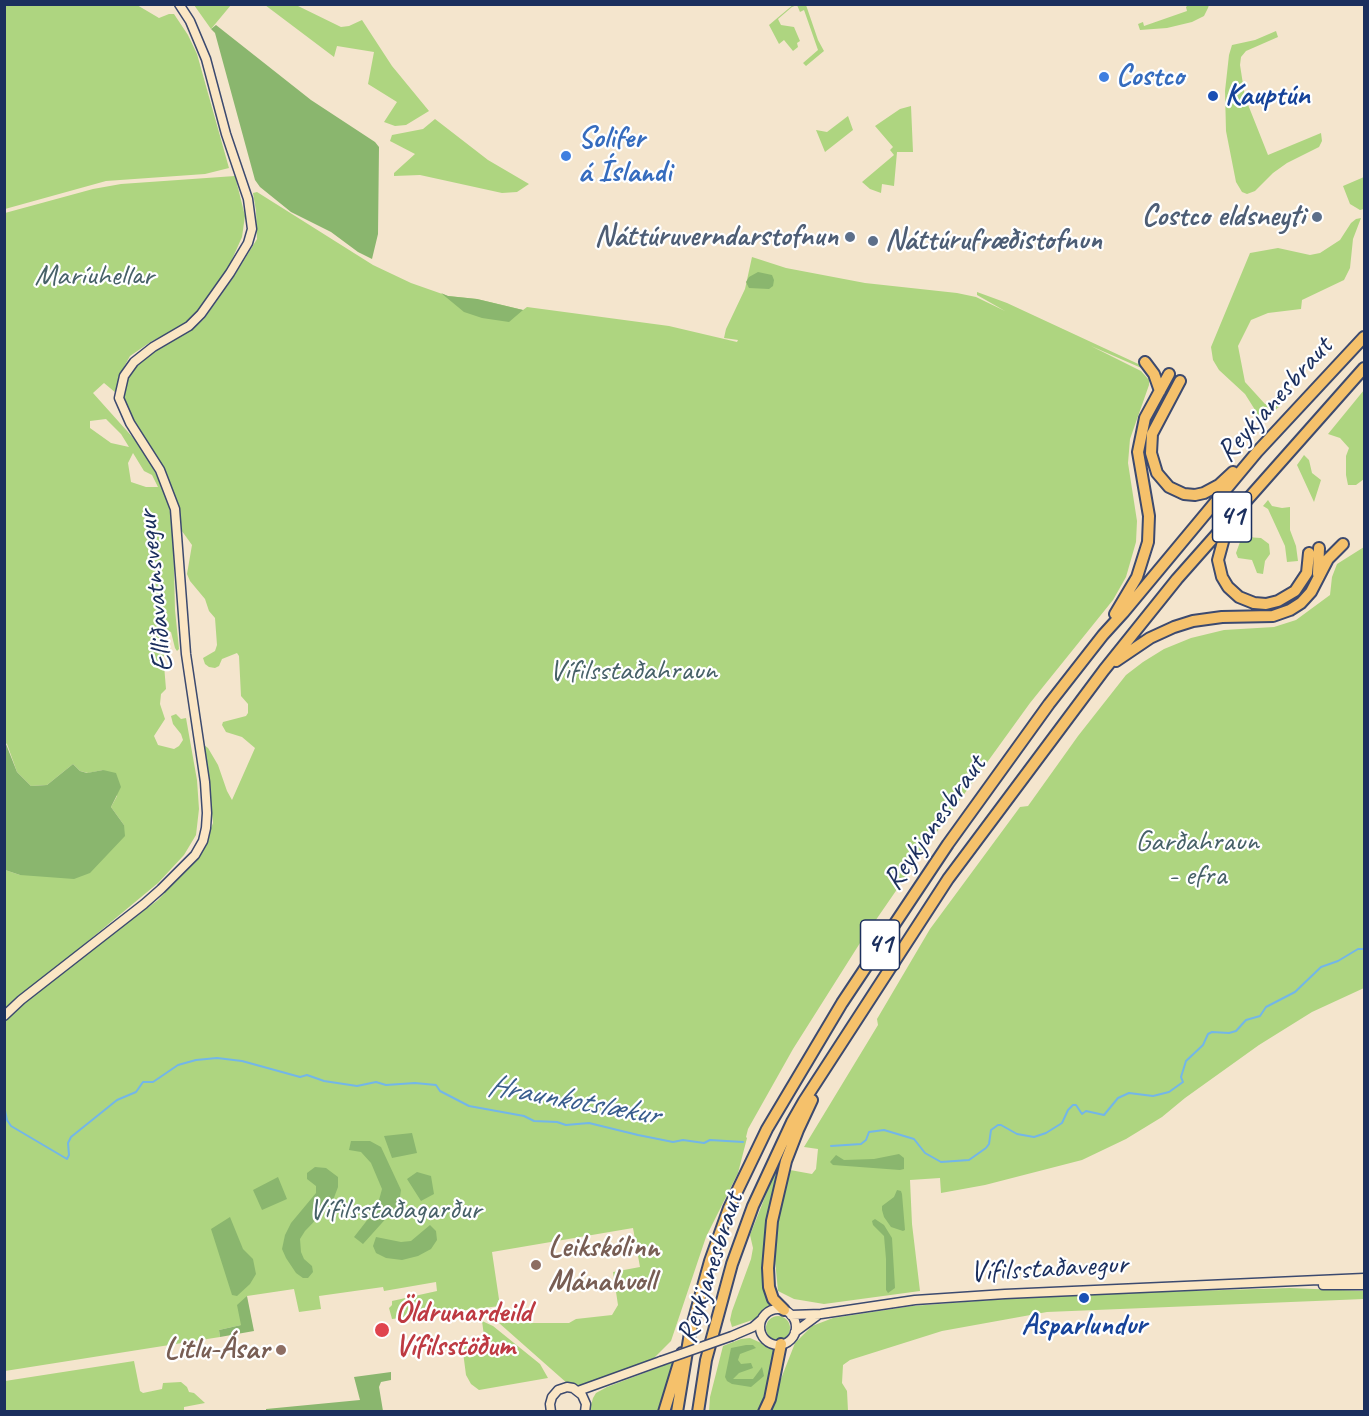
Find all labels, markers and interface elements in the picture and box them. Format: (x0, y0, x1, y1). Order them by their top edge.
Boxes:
place label: Costco (1116, 59, 1184, 95)
marker: Costco (1097, 70, 1111, 84)
place label: Kauptún (1225, 78, 1310, 114)
marker: Kauptún (1206, 89, 1220, 103)
place label: Solifer á Íslandi (578, 121, 671, 192)
marker: Solifer á Íslandi (559, 149, 573, 163)
place label: Costco eldsneyti (1142, 199, 1305, 235)
marker: Costco eldsneyti (1310, 210, 1324, 224)
place label: Náttúruverndarstofnun (595, 219, 838, 255)
place label: Náttúrufræðistofnun (885, 223, 1102, 259)
marker: Náttúruverndarstofnun (843, 230, 857, 244)
marker: Náttúrufræðistofnun (866, 234, 880, 248)
park label: Maríuhellar (34, 258, 154, 294)
street label: Reykjanesbraut (1209, 330, 1341, 470)
road number: 41 (1212, 492, 1252, 542)
street label: Elliðavatnsvegur (130, 508, 182, 674)
park label: Vífilsstaðahraun (549, 653, 717, 689)
street label: Reykjanesbraut (875, 749, 995, 897)
park label: Garðahraun - efra (1135, 824, 1259, 894)
road number: 41 (860, 920, 900, 970)
water label: Hraunkotslækur (484, 1067, 662, 1135)
street label: Reykjanesbraut (670, 1188, 752, 1348)
park label: Vífilsstaðagarður (309, 1192, 481, 1228)
place label: Leikskólinn Mánahvoll (548, 1230, 659, 1300)
street label: Vífilsstaðavegur (969, 1247, 1129, 1291)
marker: Leikskólinn Mánahvoll (529, 1258, 543, 1272)
marker: Asparlundur (1077, 1291, 1091, 1305)
place label: Öldrunardeild Vífilsstöðum (395, 1295, 531, 1366)
place label: Asparlundur (1021, 1308, 1147, 1344)
marker: Öldrunardeild Vífilsstöðum (373, 1321, 391, 1339)
place label: Litlu-Ásar (164, 1332, 269, 1368)
marker: Litlu-Ásar (274, 1343, 288, 1357)

